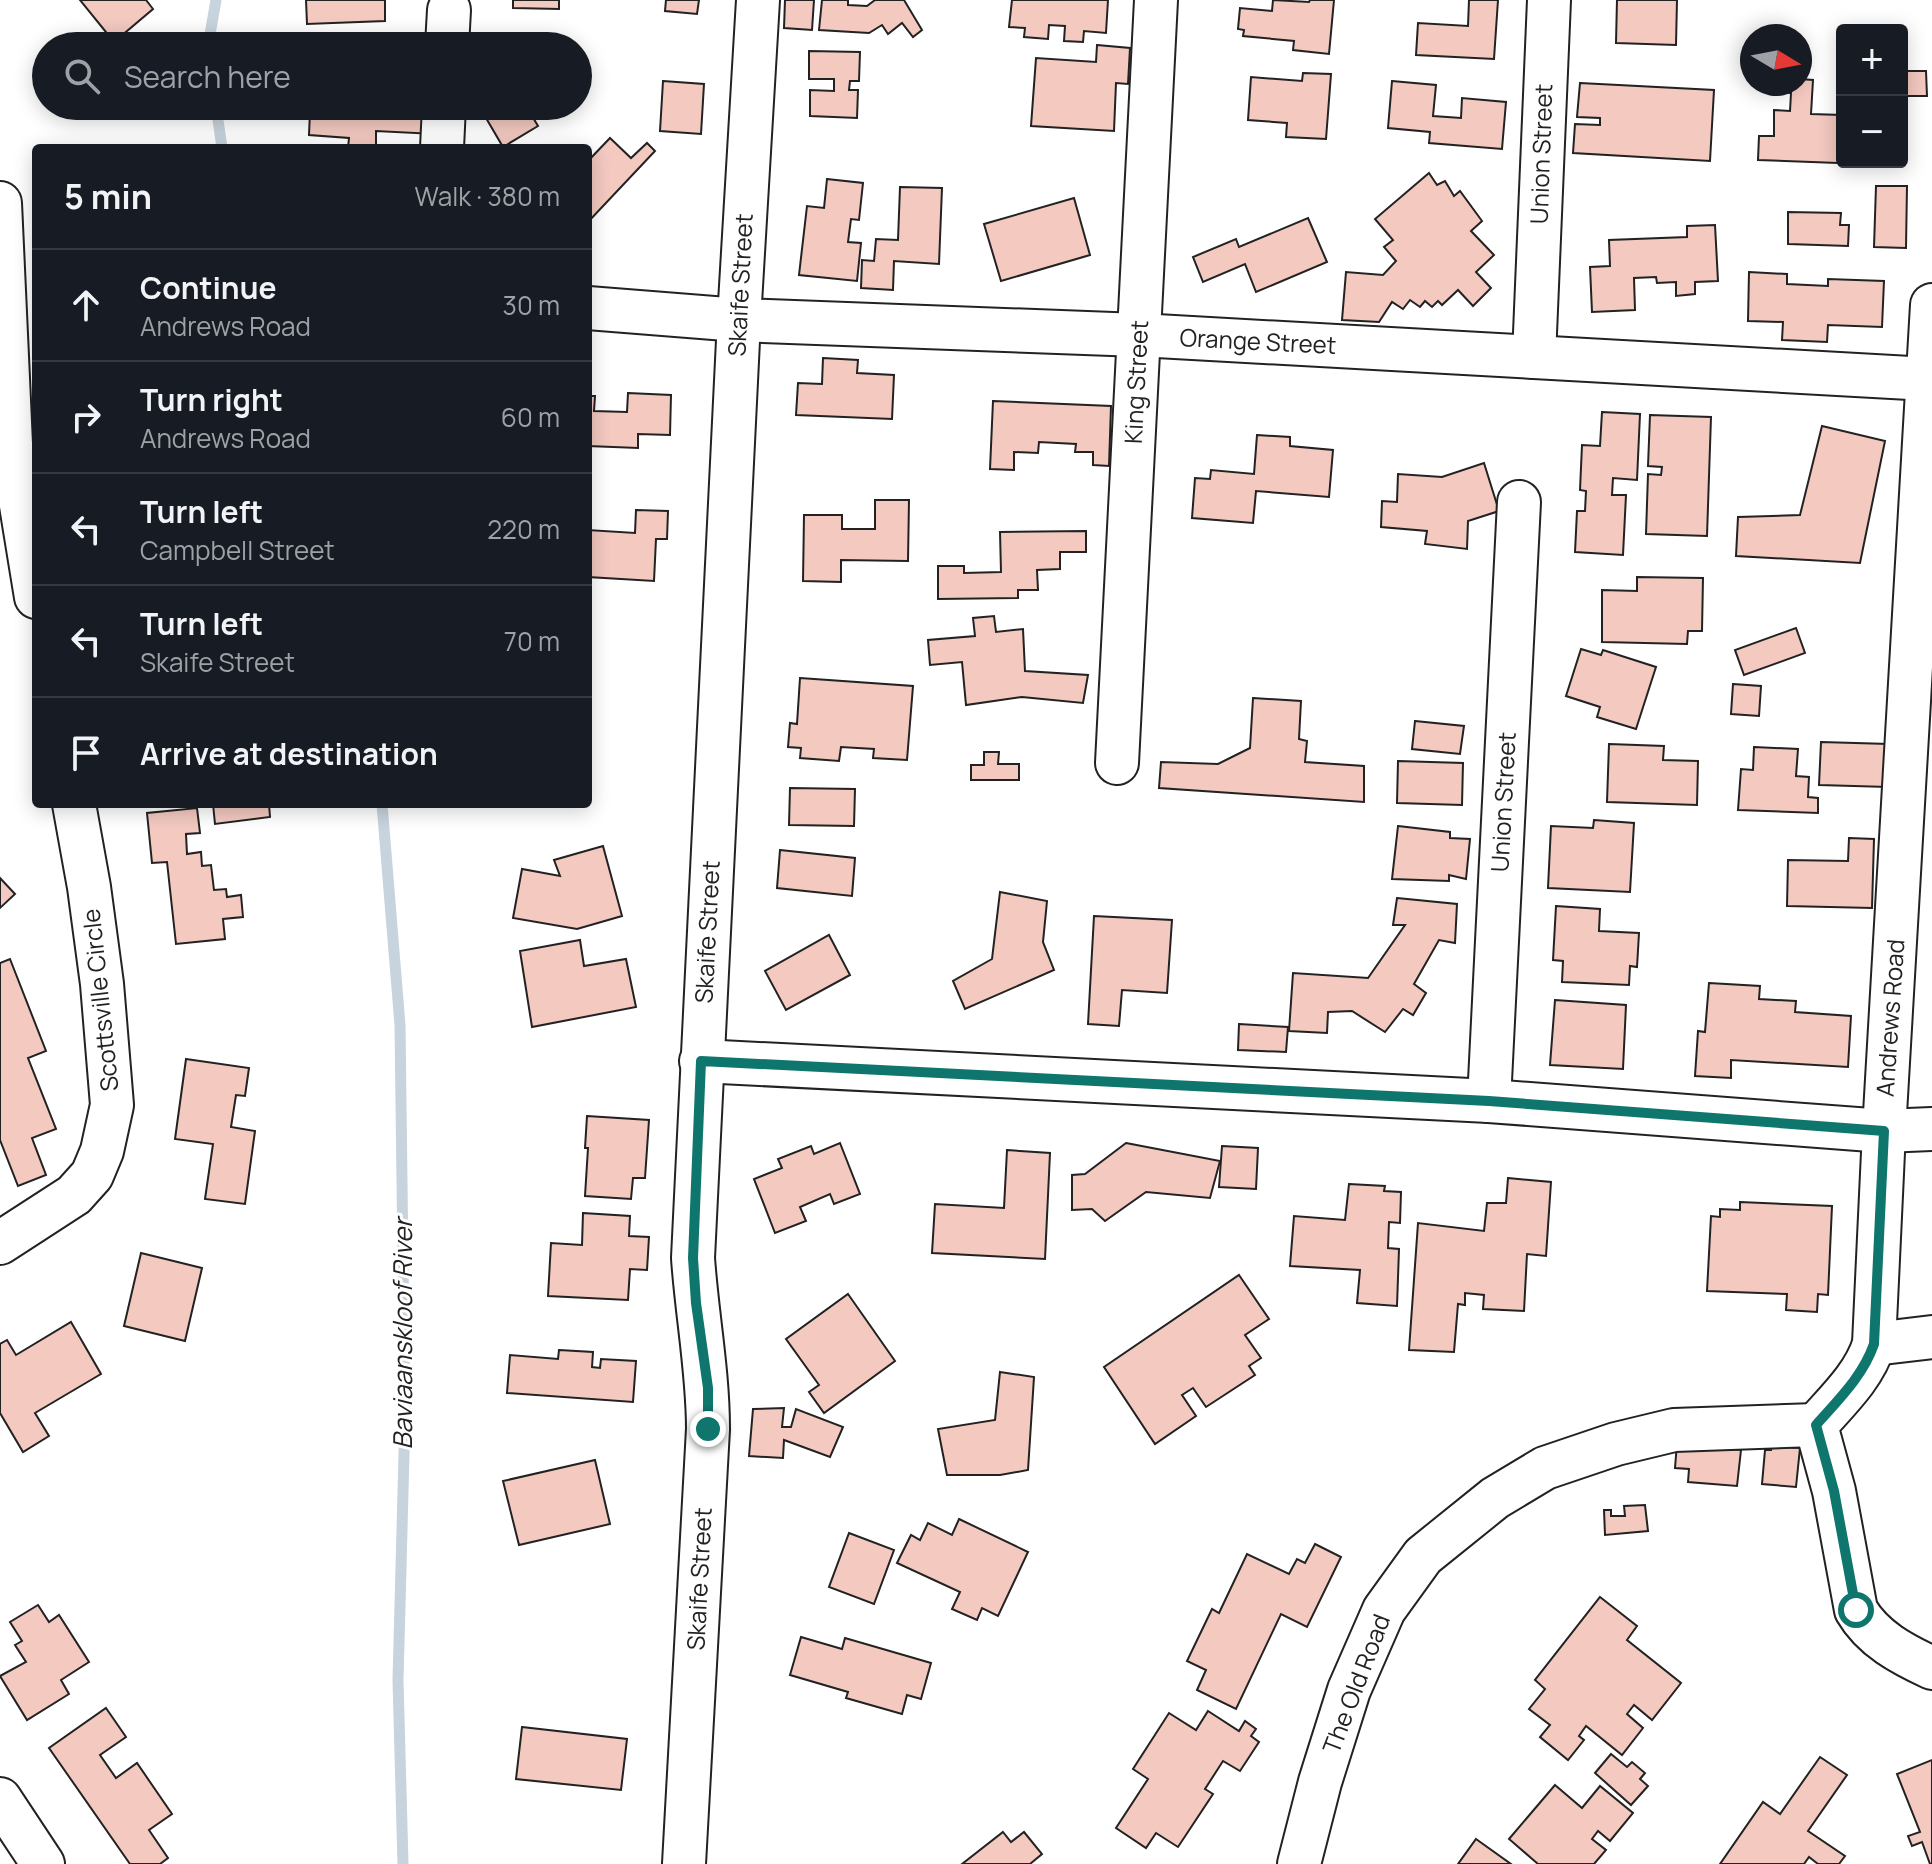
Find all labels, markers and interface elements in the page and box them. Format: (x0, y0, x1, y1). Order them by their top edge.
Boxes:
north arrow (1740, 24, 1812, 96)
map controls (1836, 24, 1908, 168)
button: + (1836, 24, 1908, 96)
search box (32, 32, 592, 120)
icon: search (60, 54, 104, 98)
text: Search here (124, 56, 291, 97)
street label: Union Street (1522, 83, 1559, 225)
button: − (1836, 96, 1908, 168)
text: 5 min (64, 173, 152, 219)
text: Walk · 380 m (415, 178, 560, 214)
street label: Skaife Street (719, 213, 760, 357)
text: Continue (140, 267, 276, 308)
icon: ahead (64, 283, 108, 327)
text: 30 m (503, 287, 560, 323)
text: Andrews Road (140, 308, 311, 344)
street label: King Street (1116, 319, 1155, 445)
street label: Orange Street (1179, 320, 1337, 361)
text: Turn right (140, 379, 283, 420)
icon: right (64, 395, 108, 439)
text: 60 m (501, 399, 560, 435)
text: Andrews Road (140, 420, 311, 456)
text: Turn left (140, 491, 263, 532)
icon: left (64, 507, 108, 551)
text: 220 m (487, 511, 560, 547)
text: Campbell Street (140, 532, 335, 568)
text: Turn left (140, 603, 263, 644)
icon: left (64, 619, 108, 663)
text: 70 m (504, 623, 560, 659)
text: Skaife Street (140, 644, 295, 680)
icon: arrive (64, 731, 108, 775)
street label: Union Street (1482, 731, 1523, 873)
text: Arrive at destination (140, 733, 438, 774)
street label: Skaife Street (686, 860, 727, 1004)
street label: Scottsville Circle (74, 907, 126, 1093)
street label: Andrews Road (1868, 938, 1911, 1098)
water label: Baviaanskloof River (384, 1215, 420, 1449)
route end (690, 1411, 726, 1447)
street label: Skaife Street (678, 1507, 719, 1651)
route start (1838, 1592, 1874, 1628)
street label: The Old Road (1314, 1609, 1397, 1758)

